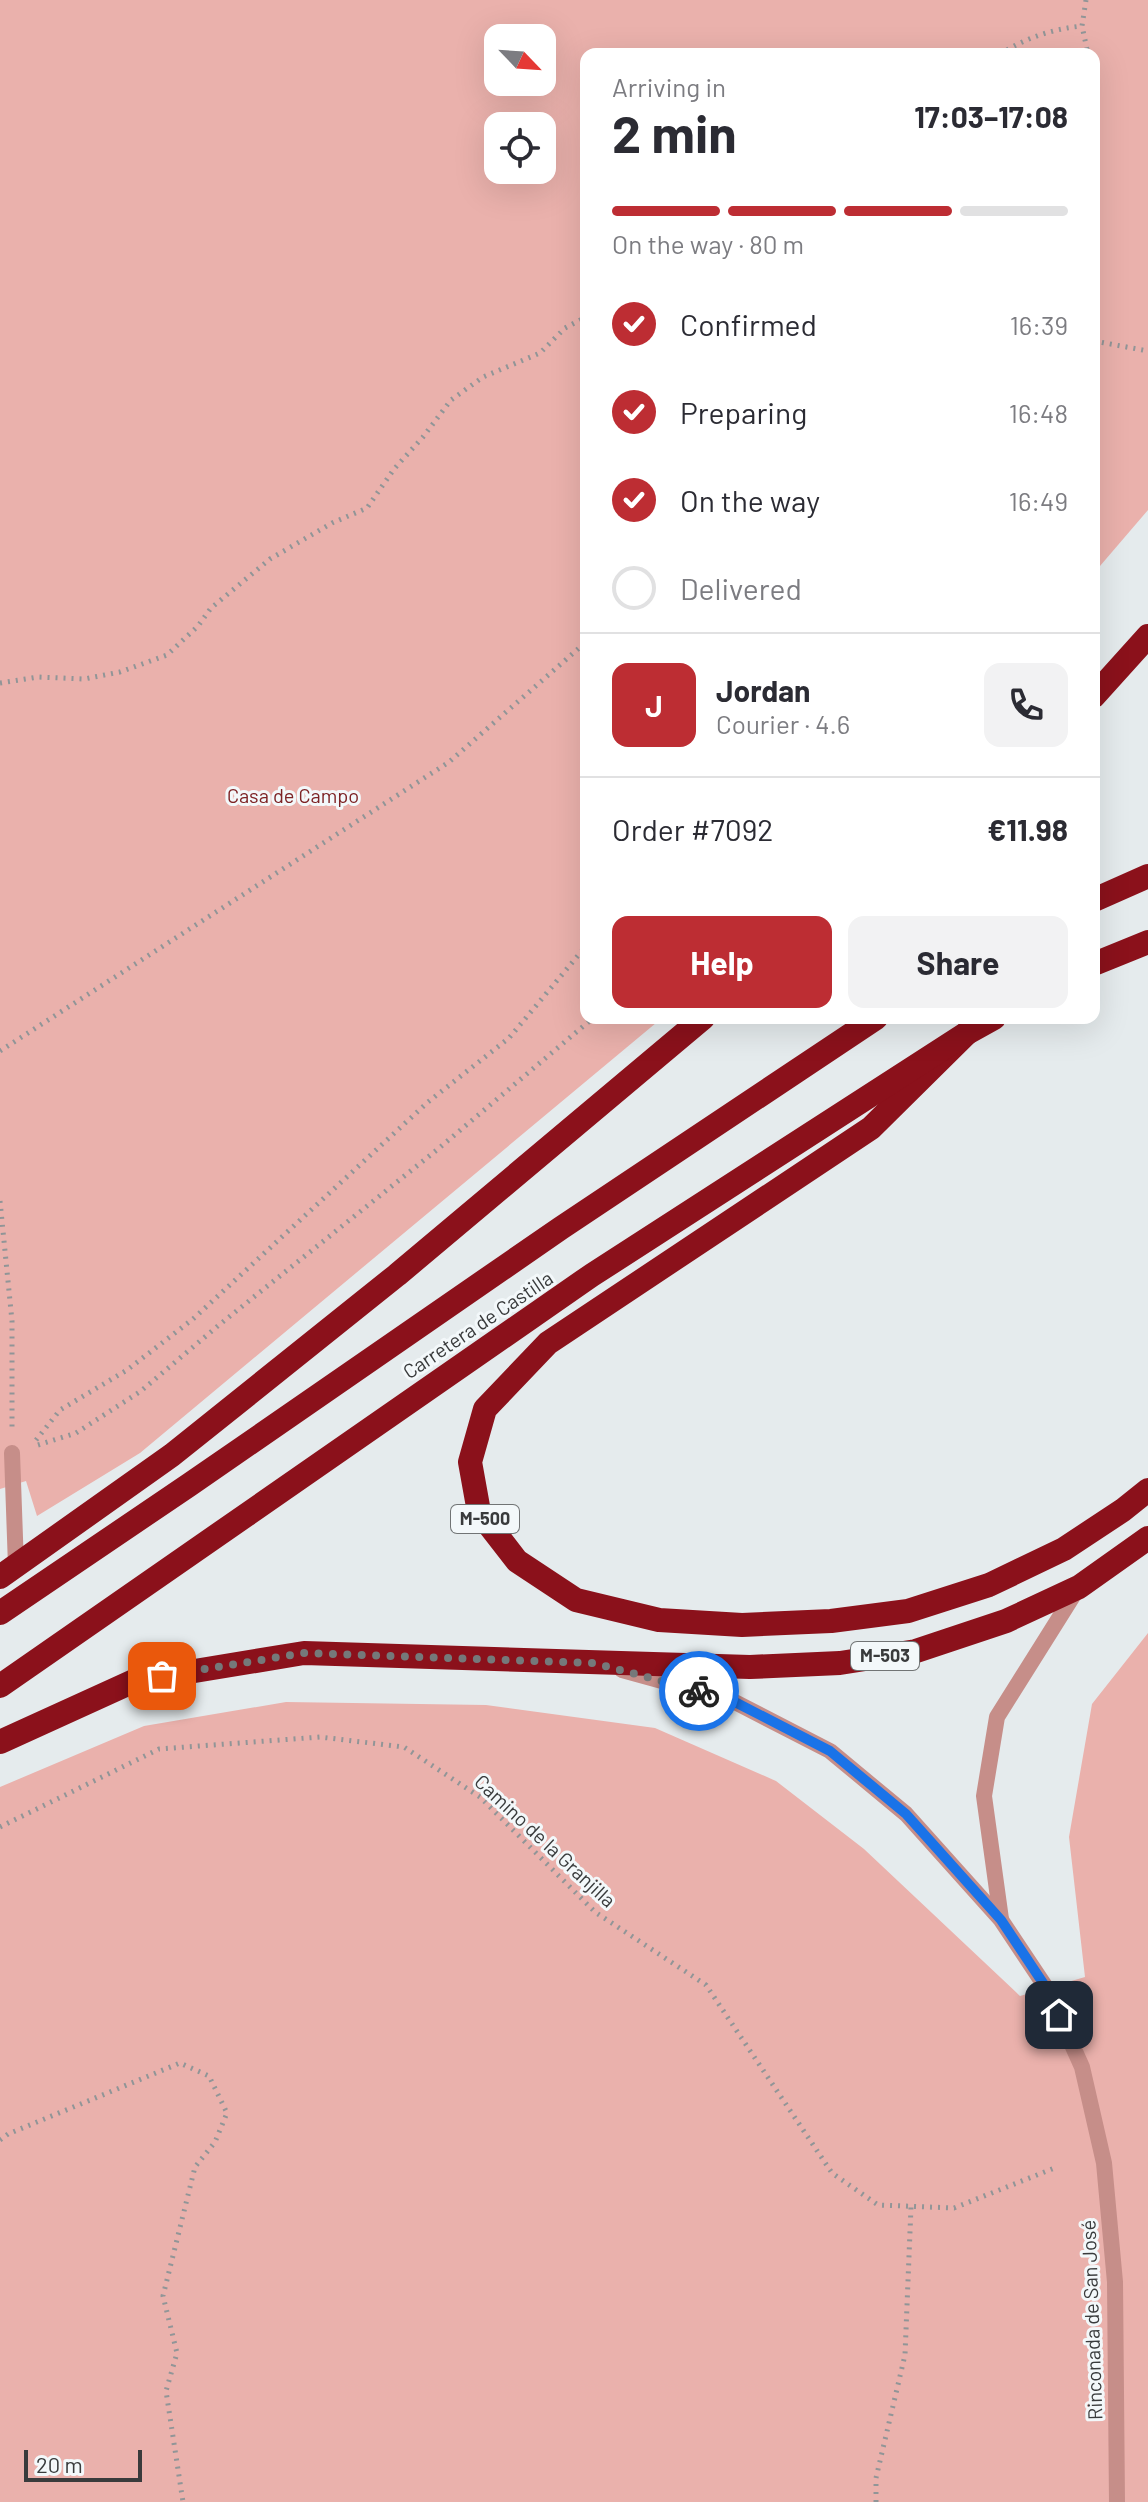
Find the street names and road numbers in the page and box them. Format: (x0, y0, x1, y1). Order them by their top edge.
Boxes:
street label: Carretera de Castilla (398, 1265, 557, 1383)
road number: M-500 (451, 1505, 519, 1533)
road number: M-503 (851, 1642, 919, 1670)
street label: Camino de la Granjilla (470, 1769, 621, 1912)
street label: Rinconada de San José (1076, 2220, 1106, 2421)

